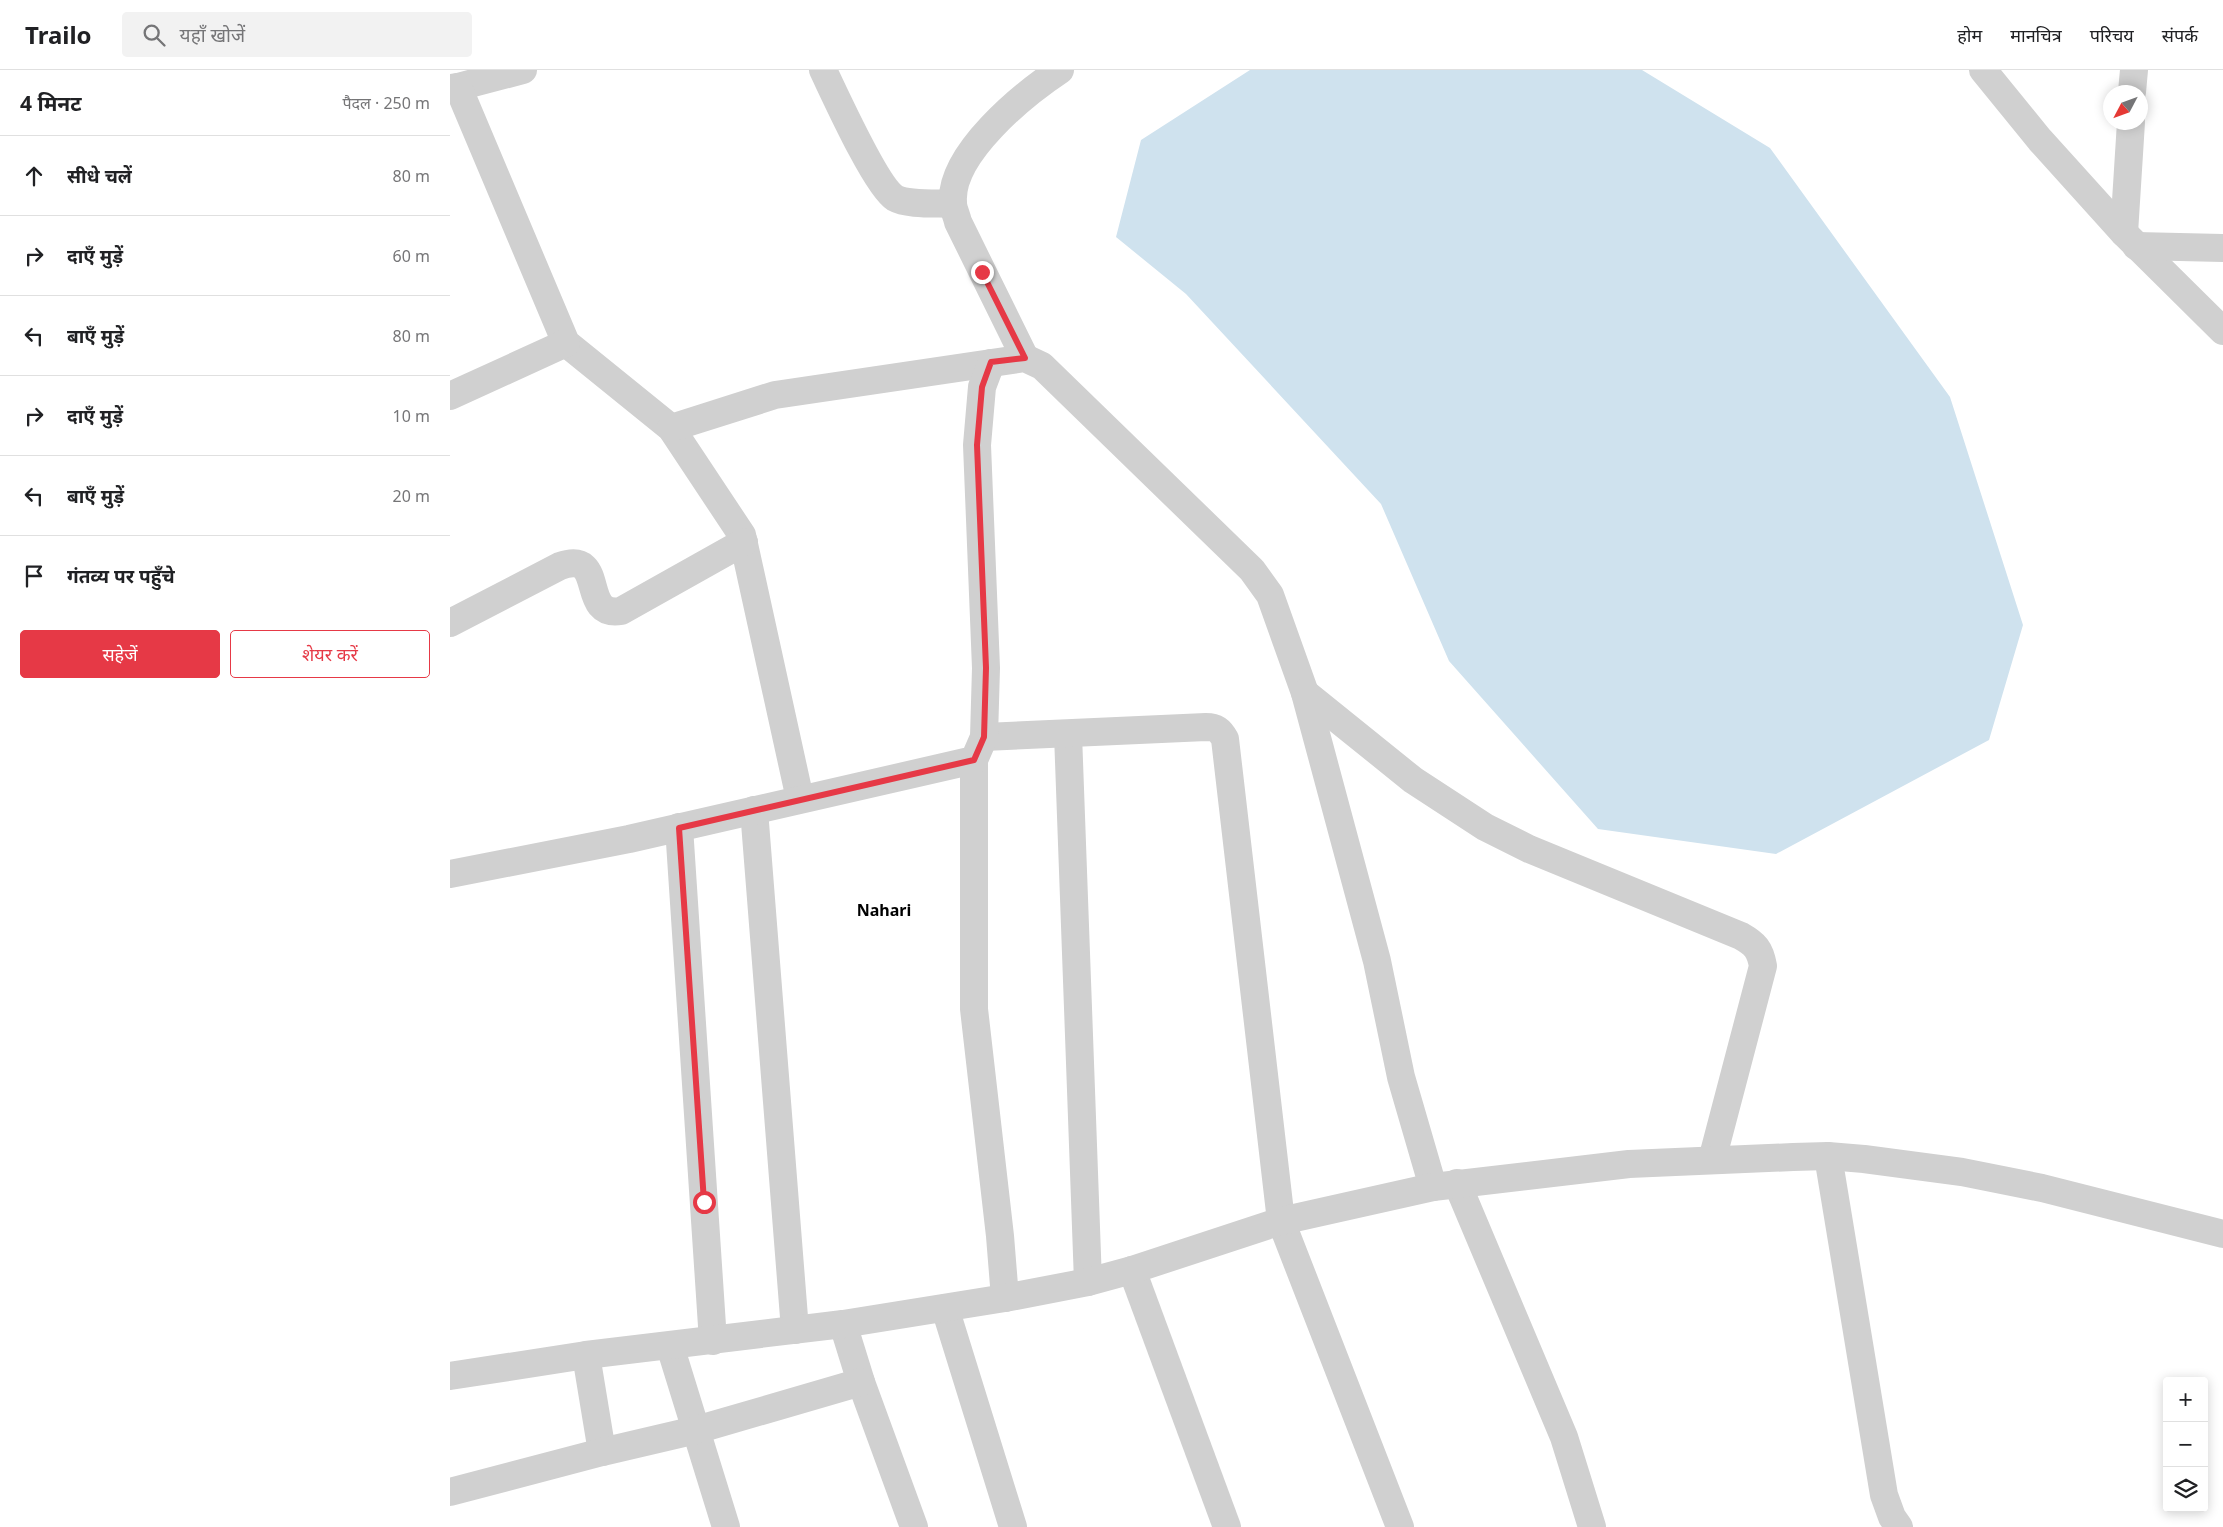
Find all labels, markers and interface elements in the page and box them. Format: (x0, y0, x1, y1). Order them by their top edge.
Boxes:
search box (122, 12, 472, 57)
text: Trailo (25, 18, 92, 51)
icon: search (140, 21, 168, 49)
text: यहाँ खोजें (180, 22, 245, 48)
text: होम (1957, 23, 1982, 47)
text: मानचित्र (2010, 23, 2062, 47)
text: परिचय (2090, 23, 2134, 47)
text: संपर्क (2162, 23, 2198, 47)
north arrow (2103, 85, 2148, 130)
text: 4 मिनट (20, 89, 82, 117)
text: पैदल · 250 m (342, 92, 430, 114)
icon: ahead (20, 162, 48, 190)
text: सीधे चलें (67, 163, 132, 189)
text: 80 m (393, 165, 430, 187)
icon: right (20, 242, 48, 270)
text: दाएँ मुड़ें (67, 243, 123, 269)
text: 60 m (393, 245, 430, 267)
route end (971, 261, 994, 284)
icon: left (20, 322, 48, 350)
text: बाएँ मुड़ें (67, 323, 124, 349)
text: 80 m (393, 325, 430, 347)
icon: right (20, 402, 48, 430)
text: दाएँ मुड़ें (67, 403, 123, 429)
text: 10 m (393, 405, 430, 427)
icon: left (20, 482, 48, 510)
text: बाएँ मुड़ें (67, 483, 124, 509)
text: 20 m (393, 485, 430, 507)
icon: arrive (20, 562, 48, 590)
text: गंतव्य पर पहुँचे (67, 563, 175, 589)
button: सहेजें (20, 630, 220, 678)
button: शेयर करें (230, 630, 430, 678)
district label: Nahari (857, 899, 911, 921)
route start (693, 1191, 716, 1214)
map controls (2163, 1377, 2208, 1512)
button: + (2163, 1377, 2208, 1422)
button: − (2163, 1422, 2208, 1467)
button: layers (2163, 1467, 2208, 1512)

